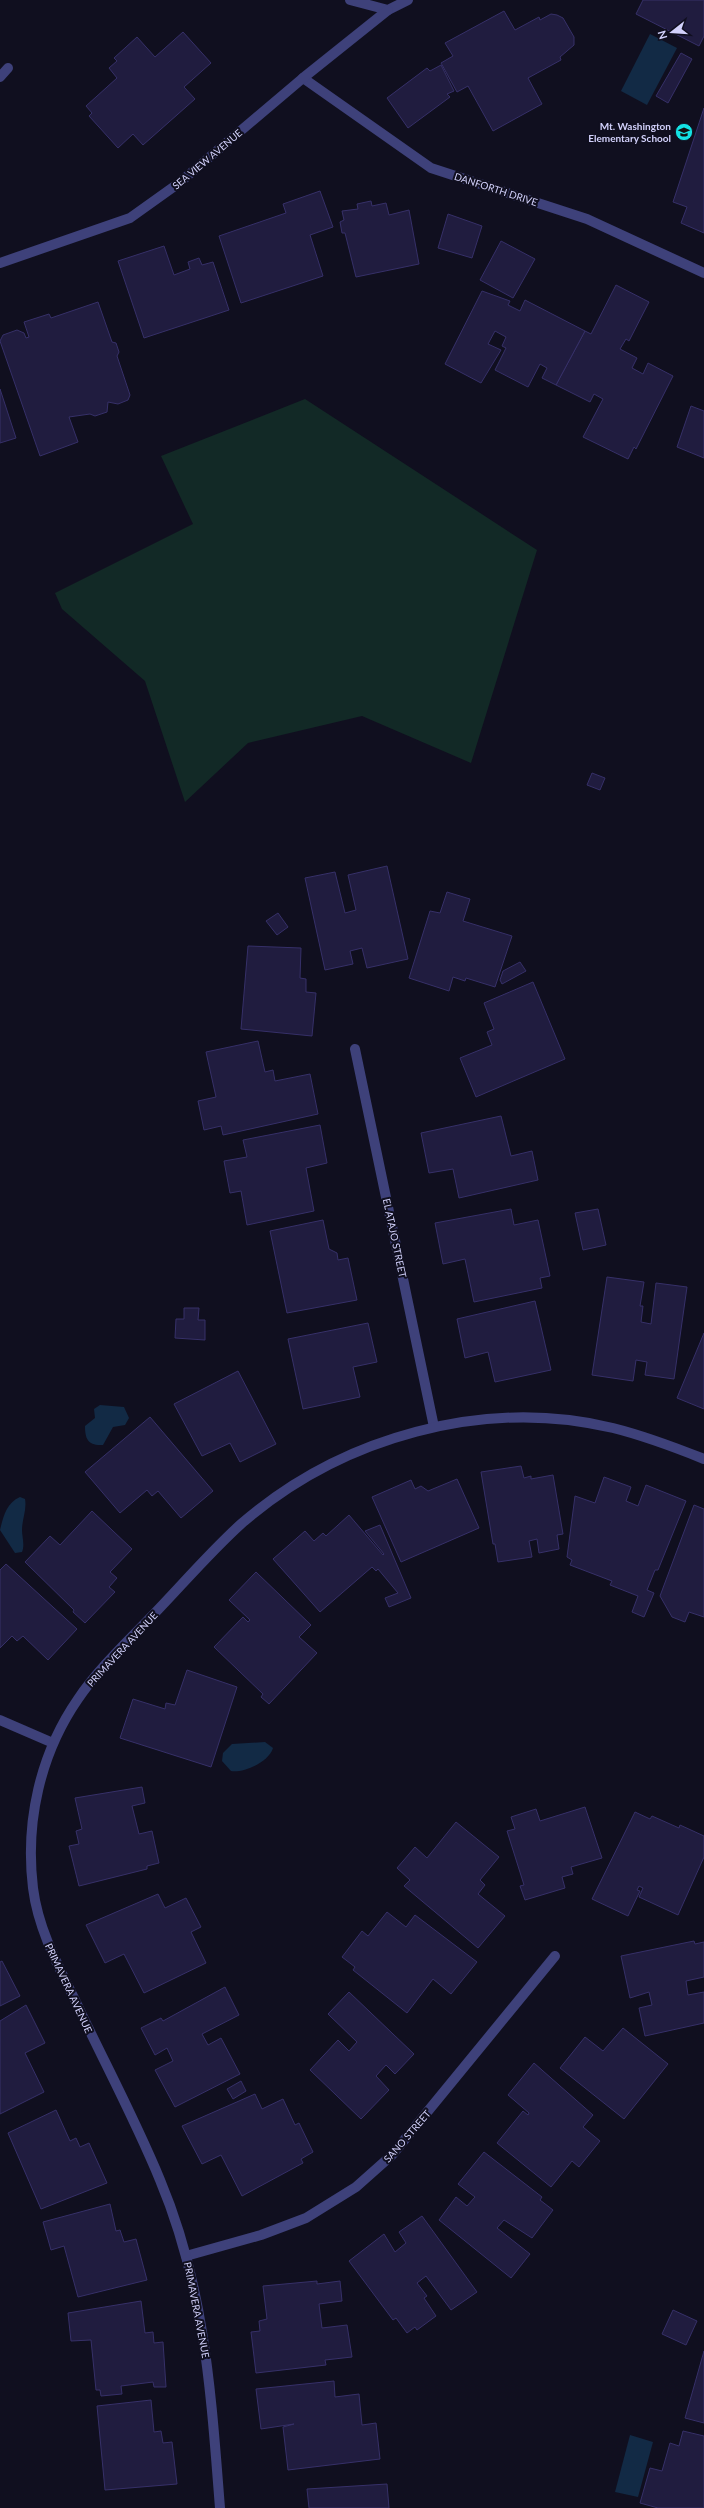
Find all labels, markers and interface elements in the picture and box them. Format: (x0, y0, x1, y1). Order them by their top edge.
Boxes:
north arrow (652, 12, 692, 52)
text: N (655, 29, 669, 41)
place label: Mt. Washington Elementary School (588, 120, 671, 144)
school or university icon: Mt. Washington Elementary School (674, 122, 694, 142)
street label: SEA VIEW AVENUE (170, 126, 244, 192)
street label: DANFORTH DRIVE (453, 170, 539, 208)
street label: EL ATAJO STREET (381, 1197, 409, 1279)
street label: PRIMAVERA AVENUE (84, 1609, 160, 1689)
street label: PRIMAVERA AVENUE (43, 1941, 95, 2035)
street label: SANO STREET (381, 2107, 433, 2165)
street label: PRIMAVERA AVENUE (182, 2261, 212, 2359)

